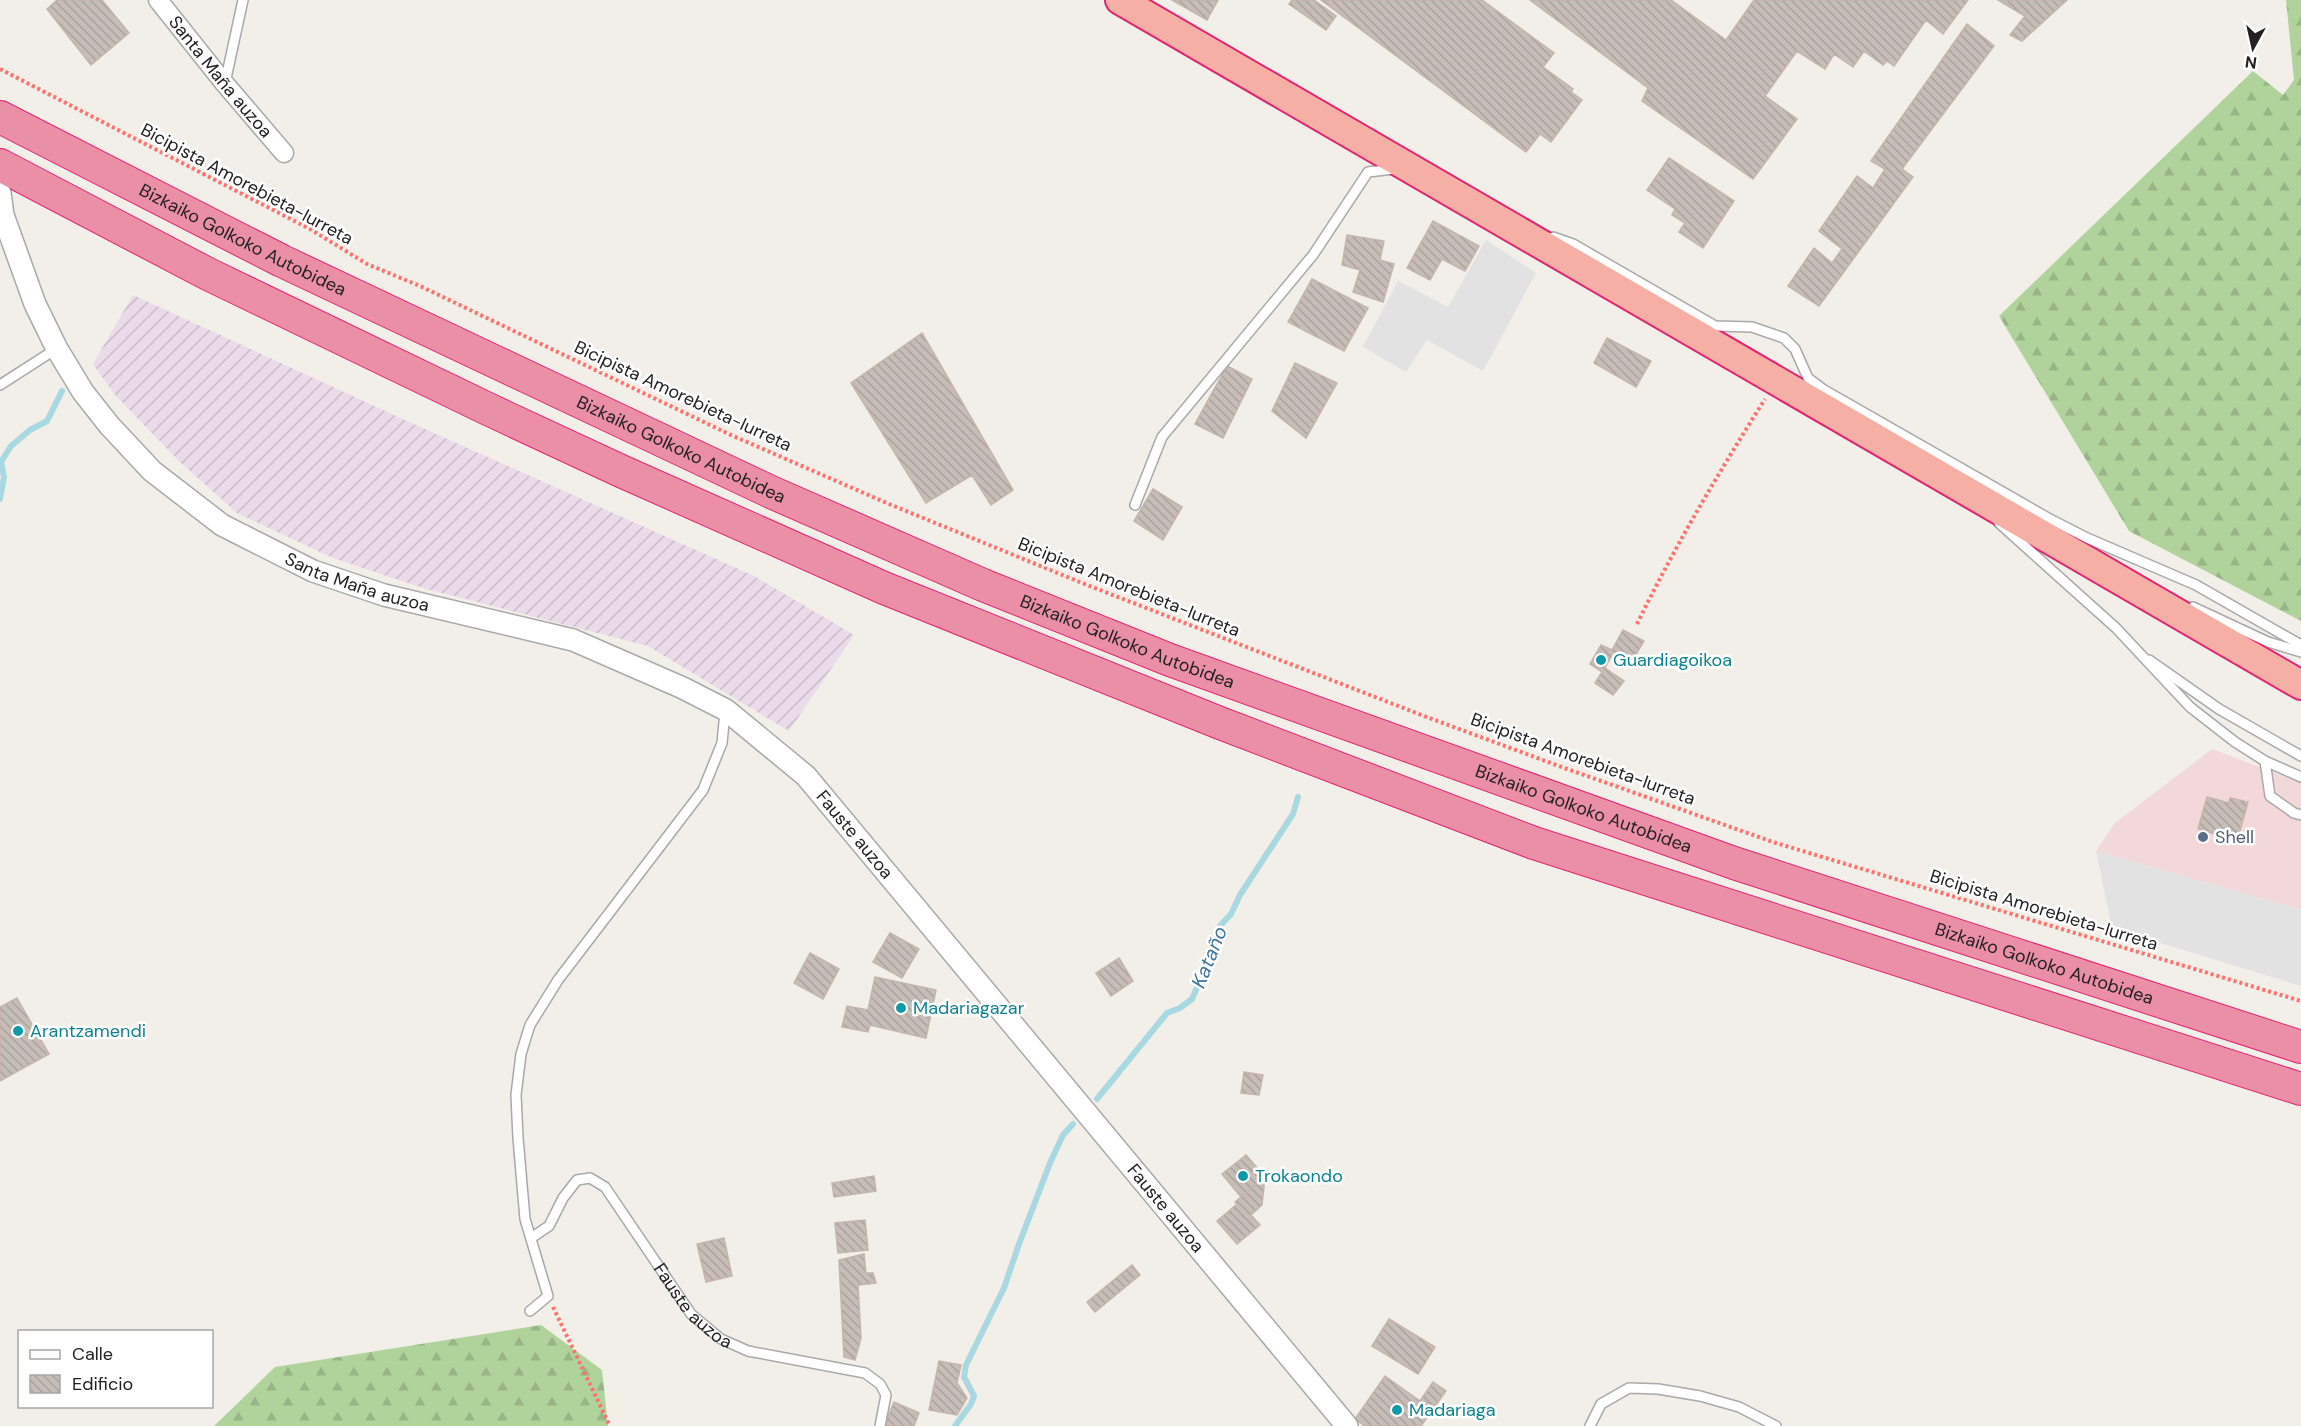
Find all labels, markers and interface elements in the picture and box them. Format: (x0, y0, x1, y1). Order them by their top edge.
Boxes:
street label: Santa Maña auzoa (163, 11, 278, 143)
north arrow (2223, 18, 2283, 78)
text: N (2244, 51, 2258, 74)
street label: Bicipista Amorebieta-Iurreta (137, 118, 357, 250)
street label: Bizkaiko Golkoko Autobidea (135, 178, 350, 302)
street label: Bicipista Amorebieta-Iurreta (570, 335, 796, 457)
street label: Bizkaiko Golkoko Autobidea (573, 390, 789, 509)
street label: Bicipista Amorebieta-Iurreta (1015, 531, 1243, 643)
street label: Santa Maña auzoa (281, 547, 432, 617)
street label: Bizkaiko Golkoko Autobidea (1016, 589, 1238, 694)
place label: Guardiagoikoa (1613, 648, 1732, 672)
marker: Guardiagoikoa (1594, 653, 1608, 667)
street label: Bicipista Amorebieta-Iurreta (1467, 707, 1699, 811)
street label: Bizkaiko Golkoko Autobidea (1472, 759, 1695, 859)
street label: Fauste auzoa (811, 785, 899, 884)
place label: Shell (2215, 825, 2254, 849)
marker: Shell (2196, 830, 2210, 844)
street label: Bicipista Amorebieta-Iurreta (1927, 864, 2161, 956)
street label: Bizkaiko Golkoko Autobidea (1932, 917, 2157, 1010)
water label: Kataño (1185, 922, 1233, 992)
place label: Madariagazar (913, 996, 1025, 1020)
marker: Madariagazar (894, 1001, 908, 1015)
place label: Arantzamendi (30, 1019, 146, 1043)
marker: Arantzamendi (11, 1024, 25, 1038)
street label: Fauste auzoa (1122, 1159, 1210, 1258)
place label: Trokaondo (1255, 1164, 1343, 1188)
marker: Trokaondo (1236, 1169, 1250, 1183)
street label: Fauste auzoa (648, 1258, 735, 1354)
legend (18, 1330, 213, 1408)
text: Calle (72, 1342, 113, 1366)
text: Edificio (72, 1372, 133, 1396)
place label: Madariaga (1409, 1398, 1496, 1422)
marker: Madariaga (1390, 1403, 1404, 1417)

